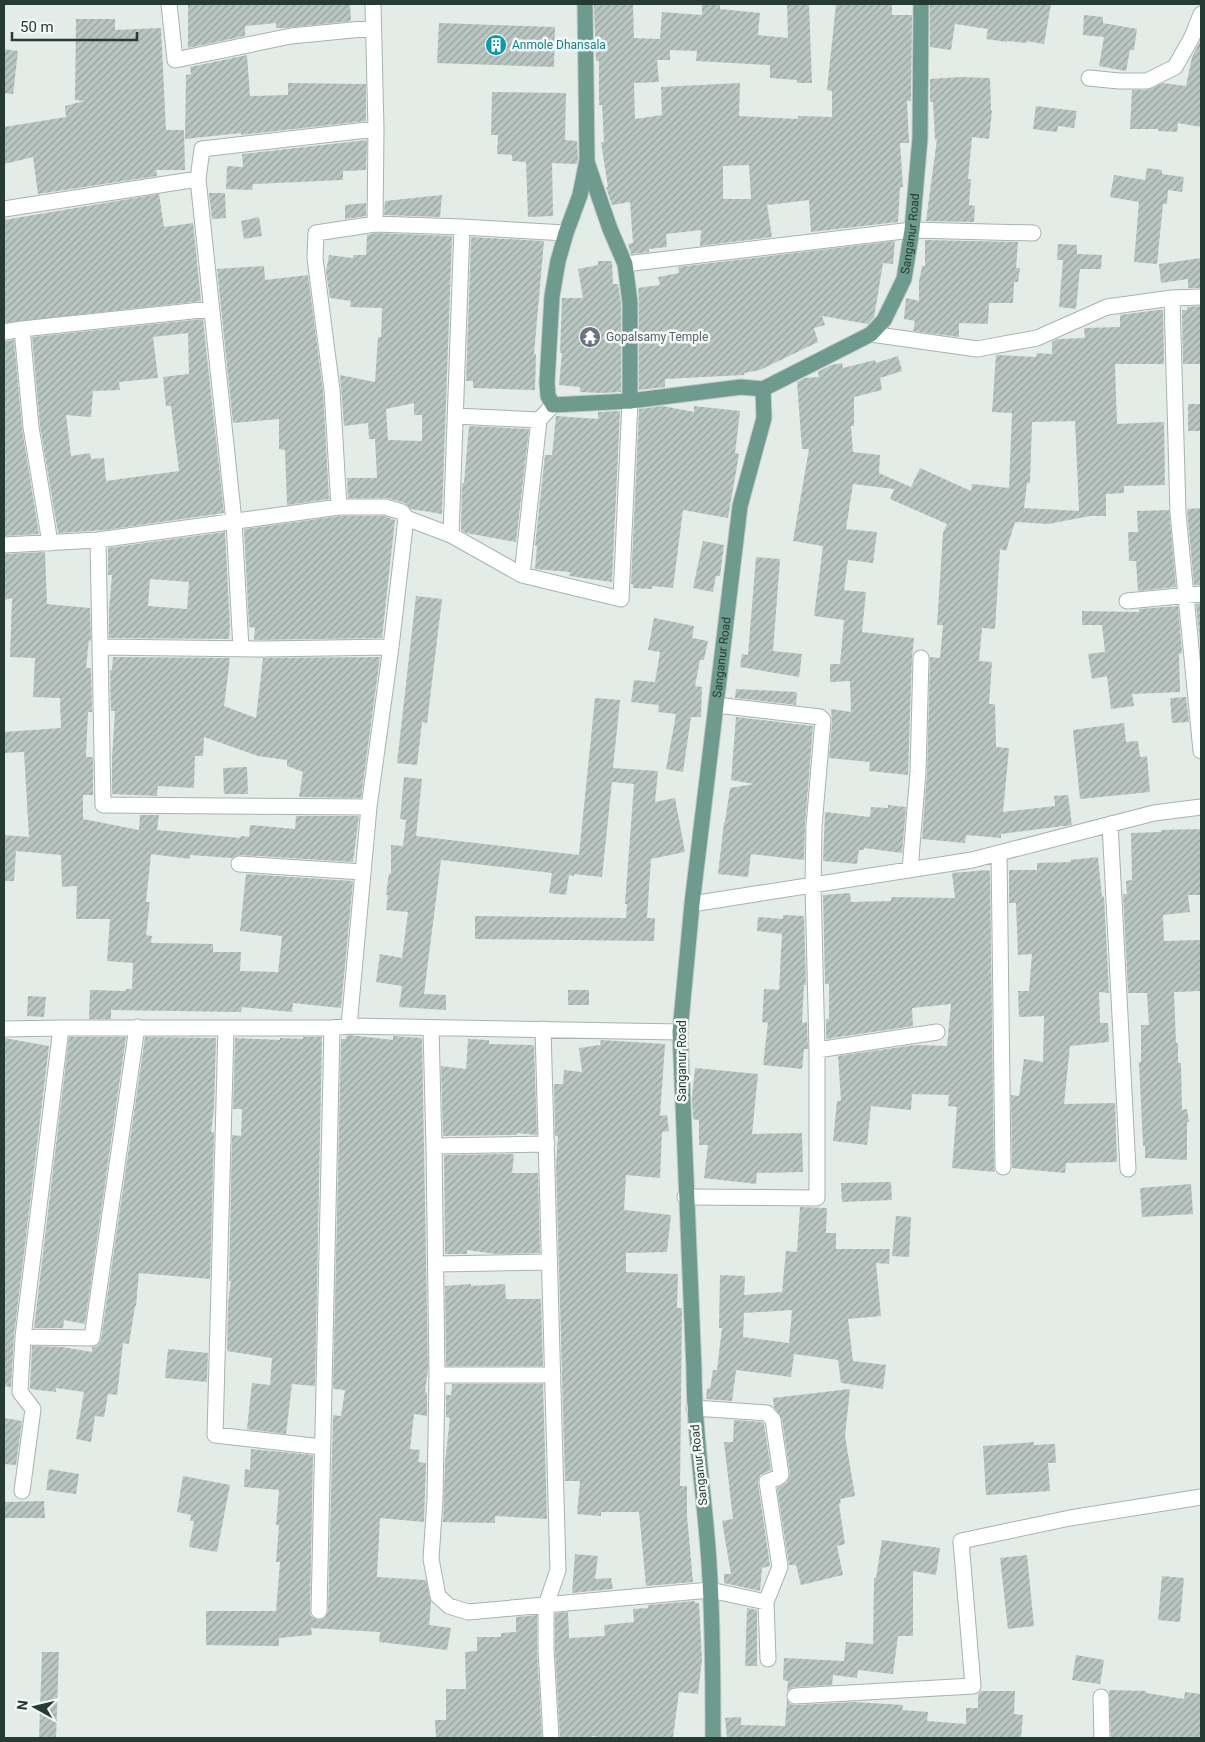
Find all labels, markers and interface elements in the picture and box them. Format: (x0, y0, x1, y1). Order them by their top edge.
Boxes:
scale bar (12, 10, 138, 42)
text: 50 m (20, 18, 54, 36)
building icon: Anmole Dhansala (484, 33, 508, 57)
place label: Anmole Dhansala (512, 38, 606, 52)
street label: Sanganur Road (898, 193, 922, 275)
temple icon: Gopalsamy Temple (578, 325, 602, 349)
place label: Gopalsamy Temple (606, 330, 708, 344)
street label: Sanganur Road (710, 616, 734, 699)
street label: Sanganur Road (675, 1020, 689, 1102)
street label: Sanganur Road (688, 1424, 710, 1506)
north arrow (10, 1682, 60, 1732)
text: N (14, 1699, 31, 1711)

